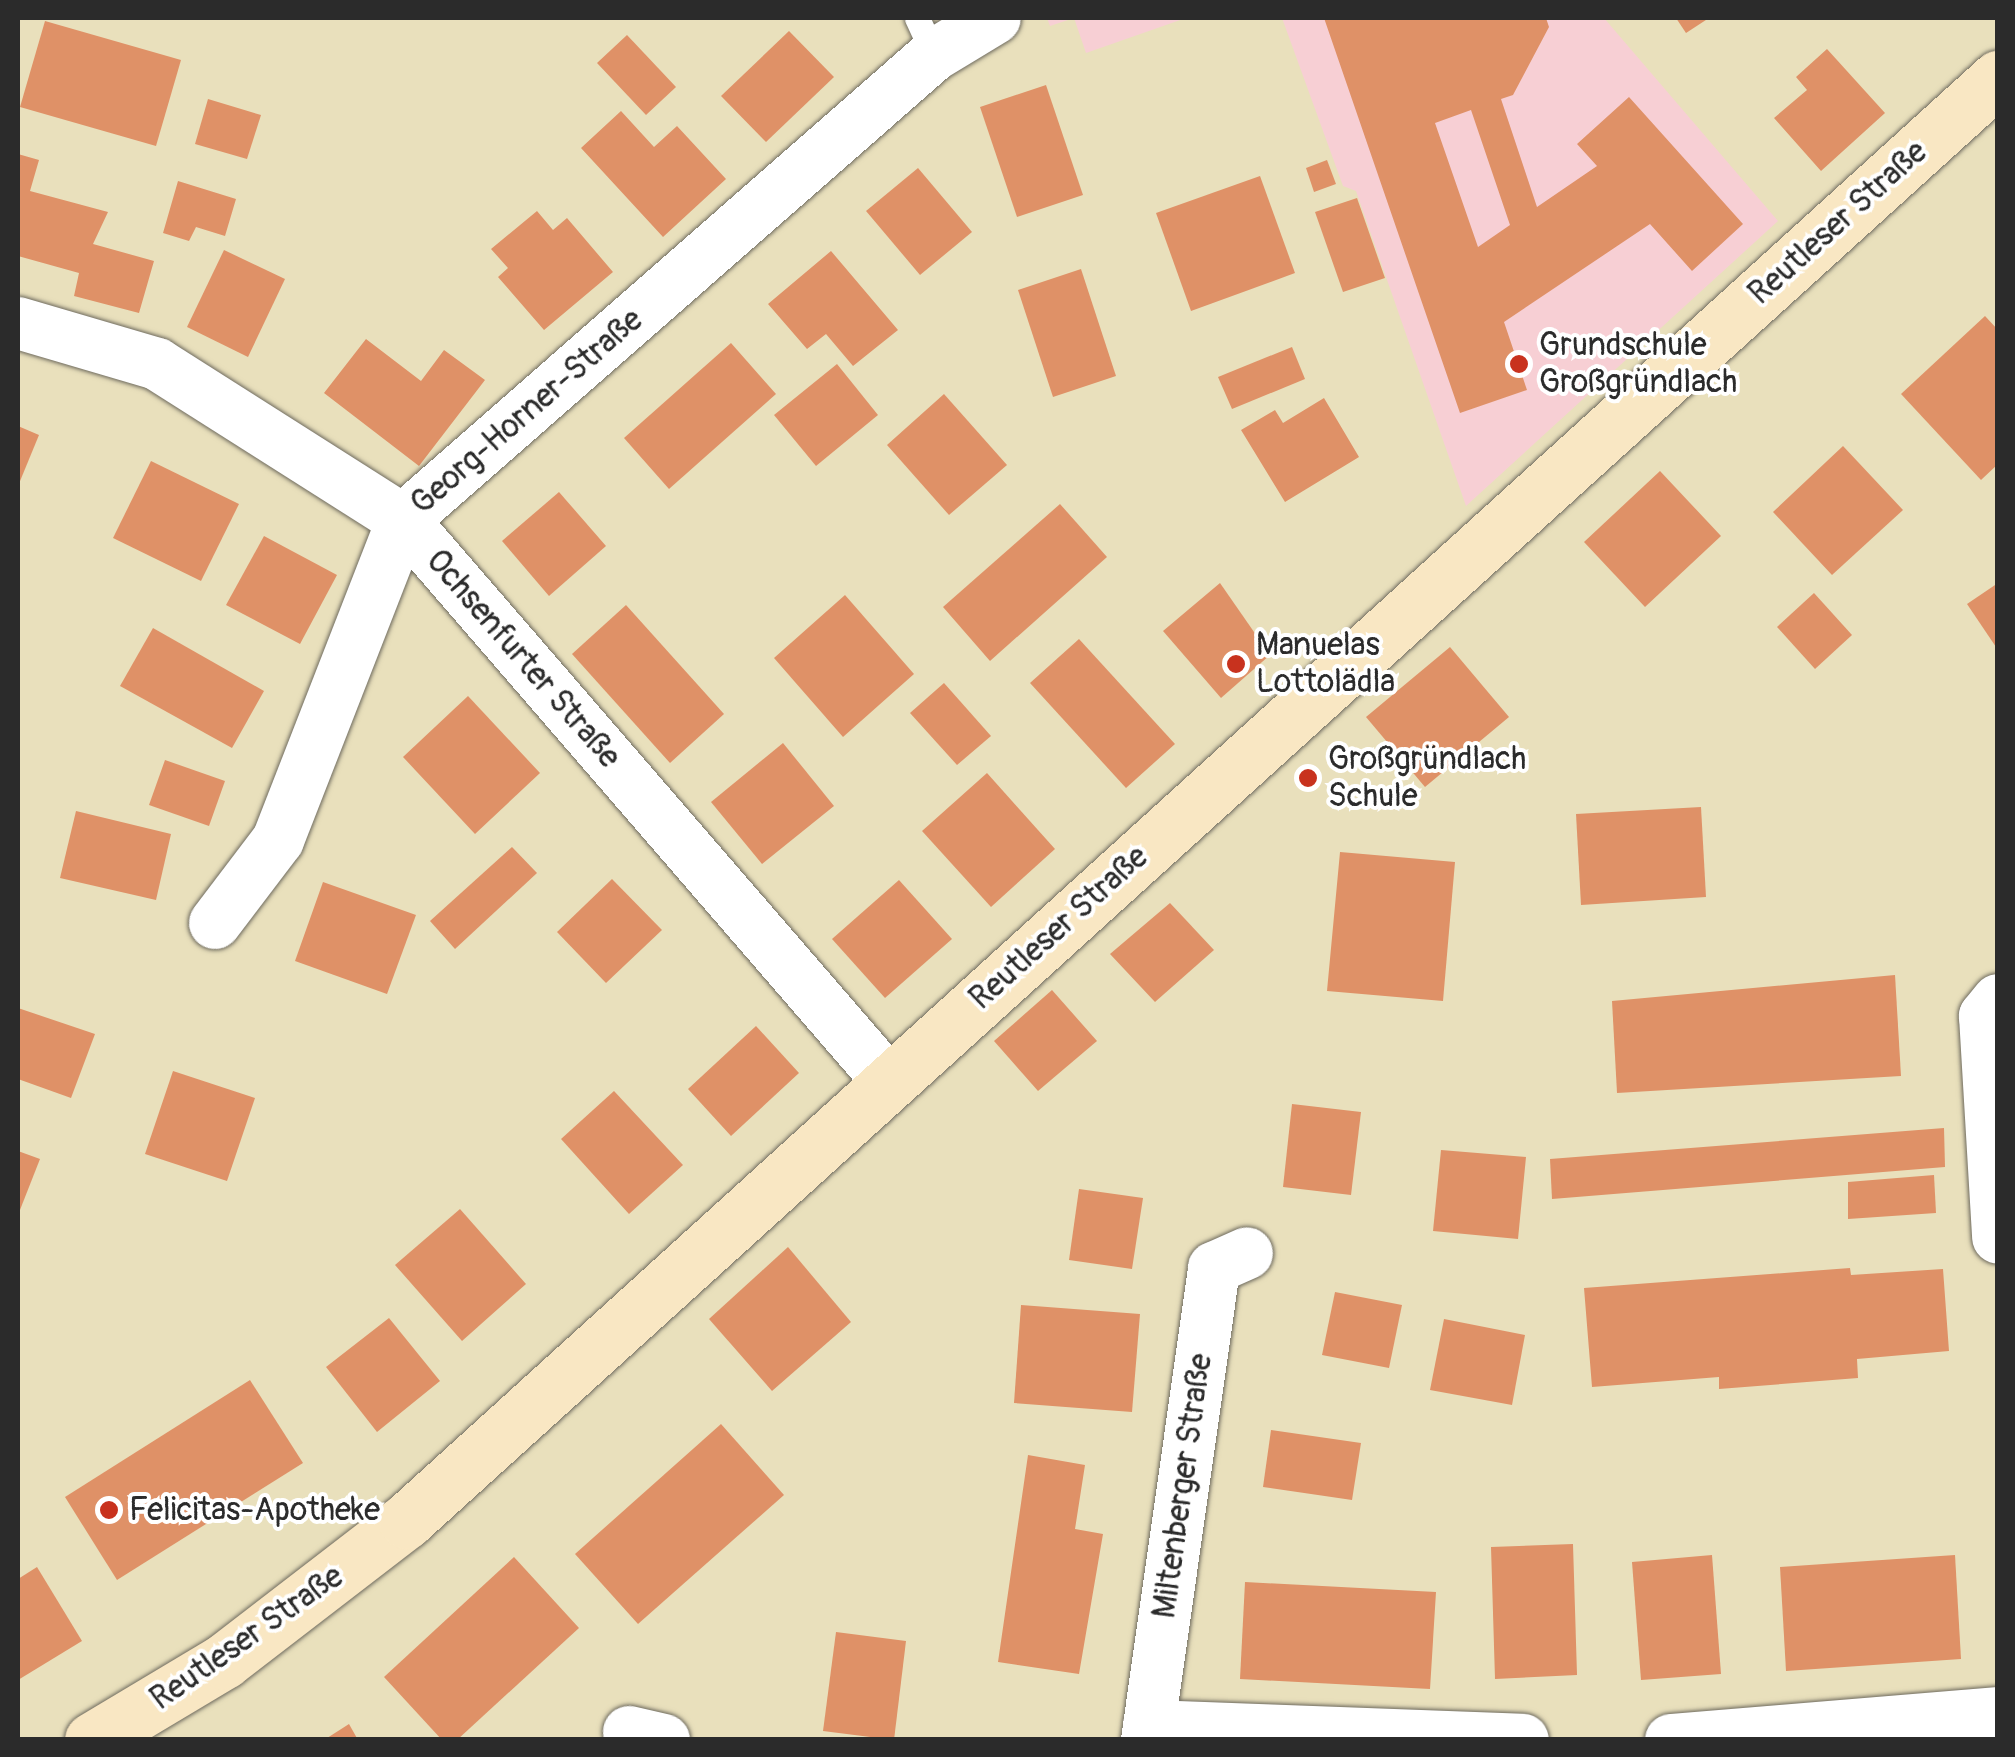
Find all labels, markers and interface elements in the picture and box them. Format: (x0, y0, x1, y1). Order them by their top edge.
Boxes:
street label: Reutleser Straße (1741, 133, 1935, 313)
street label: Georg-Horner-Straße (403, 301, 651, 523)
place label: Grundschule Großgründlach (1539, 327, 1737, 402)
marker: Grundschule Großgründlach (1508, 353, 1530, 375)
street label: Ochsenfurter Straße (418, 542, 628, 776)
place label: Manuelas Lottolädla (1256, 627, 1395, 702)
marker: Manuelas Lottolädla (1225, 653, 1247, 675)
place label: Großgründlach Schule (1328, 741, 1526, 816)
marker: Großgründlach Schule (1297, 767, 1319, 789)
street label: Reutleser Straße (962, 838, 1156, 1018)
street label: Miltenberger Straße (1145, 1351, 1221, 1621)
place label: Felicitas-Apotheke (129, 1491, 380, 1529)
marker: Felicitas-Apotheke (98, 1499, 120, 1521)
street label: Reutleser Straße (143, 1557, 351, 1719)

